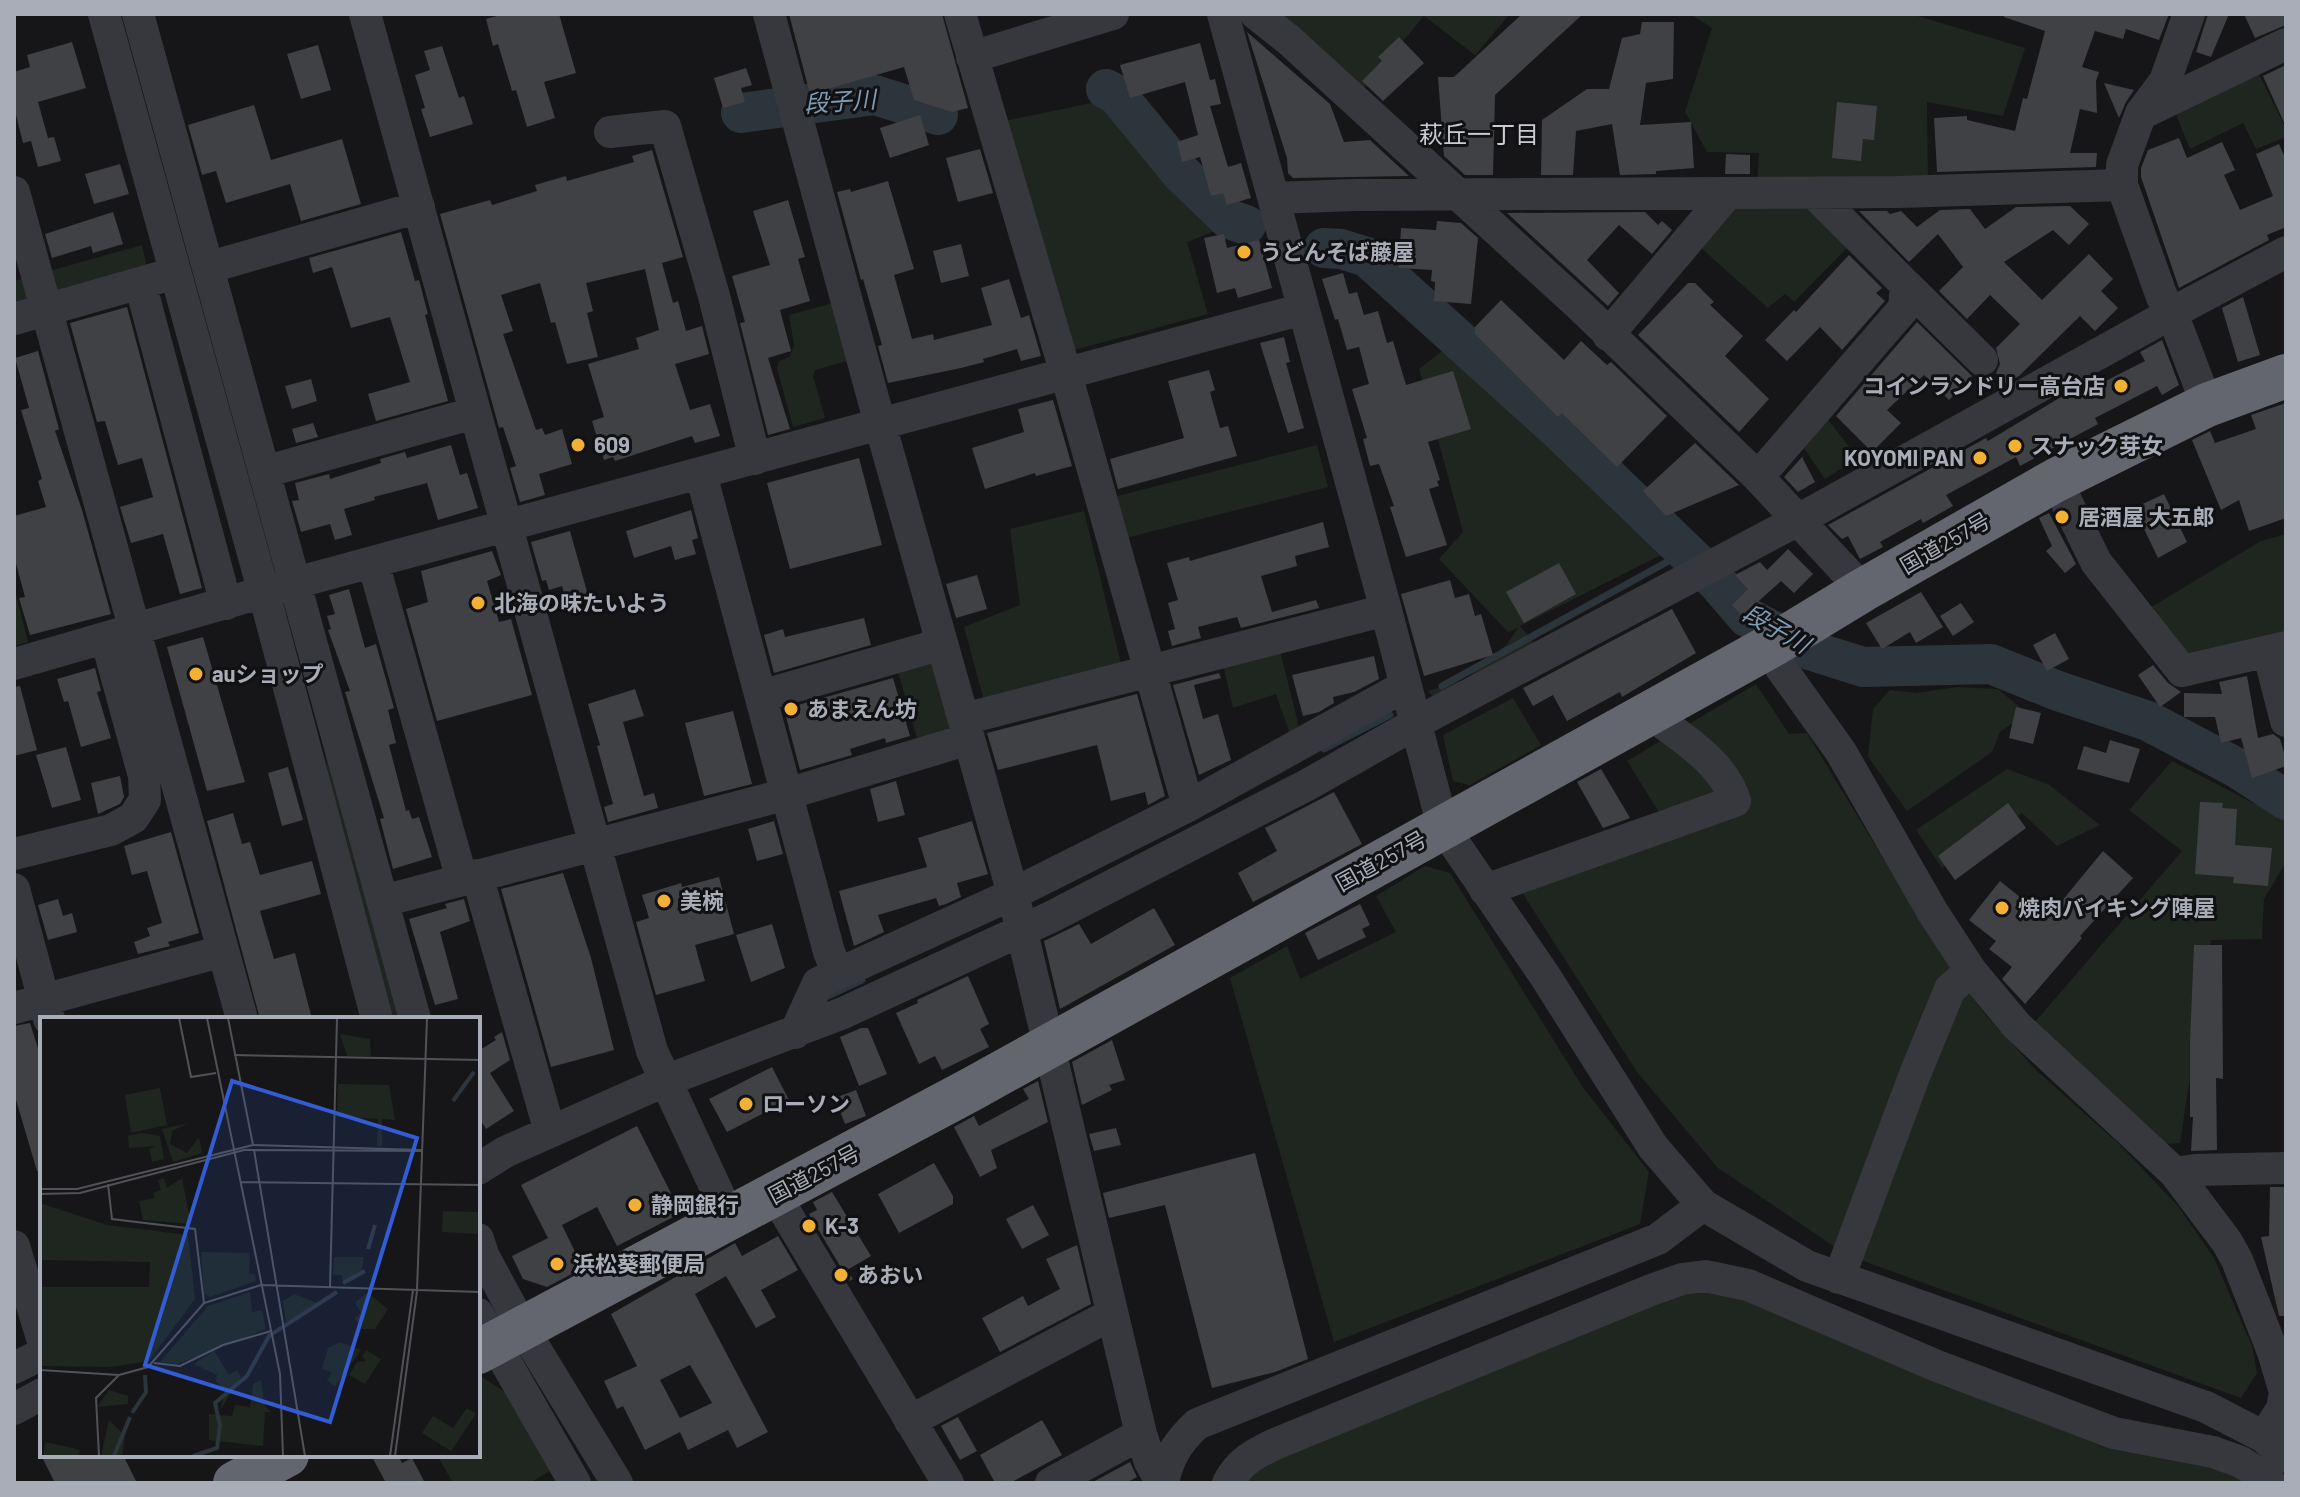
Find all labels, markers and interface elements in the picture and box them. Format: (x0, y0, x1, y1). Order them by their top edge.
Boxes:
water label: 段子川 (803, 83, 880, 117)
district label: 萩丘一丁目 (1419, 119, 1539, 148)
place label: うどんそば藤屋 (1260, 238, 1414, 264)
marker: うどんそば藤屋 (1235, 243, 1253, 261)
place label: コインランドリー高台店 (1863, 372, 2105, 398)
marker: コインランドリー高台店 (2112, 377, 2130, 395)
place label: 609 (594, 431, 630, 457)
place label: スナック芽女 (2031, 432, 2163, 458)
marker: 609 (569, 436, 587, 454)
marker: スナック芽女 (2006, 437, 2024, 455)
place label: KOYOMI PAN (1844, 444, 1964, 470)
marker: KOYOMI PAN (1971, 449, 1989, 467)
place label: 居酒屋 大五郎 (2078, 503, 2214, 529)
street label: 国道257号 (1895, 506, 1994, 578)
marker: 居酒屋 大五郎 (2053, 508, 2071, 526)
place label: 北海の味たいよう (494, 589, 670, 615)
marker: 北海の味たいよう (469, 594, 487, 612)
water label: 段子川 (1738, 597, 1818, 660)
place label: auショップ (212, 660, 324, 686)
marker: auショップ (187, 665, 205, 683)
place label: あまえん坊 (807, 695, 917, 721)
marker: あまえん坊 (782, 700, 800, 718)
street label: 国道257号 (1331, 825, 1430, 896)
place label: 美椀 (680, 887, 724, 913)
marker: 美椀 (655, 892, 673, 910)
place label: 焼肉バイキング陣屋 (2018, 894, 2215, 920)
marker: 焼肉バイキング陣屋 (1993, 899, 2011, 917)
inset map (40, 1017, 480, 1457)
place label: ローソン (762, 1090, 850, 1116)
marker: ローソン (737, 1095, 755, 1113)
street label: 国道257号 (763, 1138, 864, 1208)
place label: 静岡銀行 (651, 1191, 739, 1217)
marker: 静岡銀行 (626, 1196, 644, 1214)
place label: K-3 (825, 1212, 859, 1238)
marker: K-3 (800, 1217, 818, 1235)
place label: 浜松葵郵便局 (573, 1250, 705, 1276)
marker: 浜松葵郵便局 (548, 1255, 566, 1273)
place label: あおい (857, 1261, 923, 1287)
marker: あおい (832, 1266, 850, 1284)

